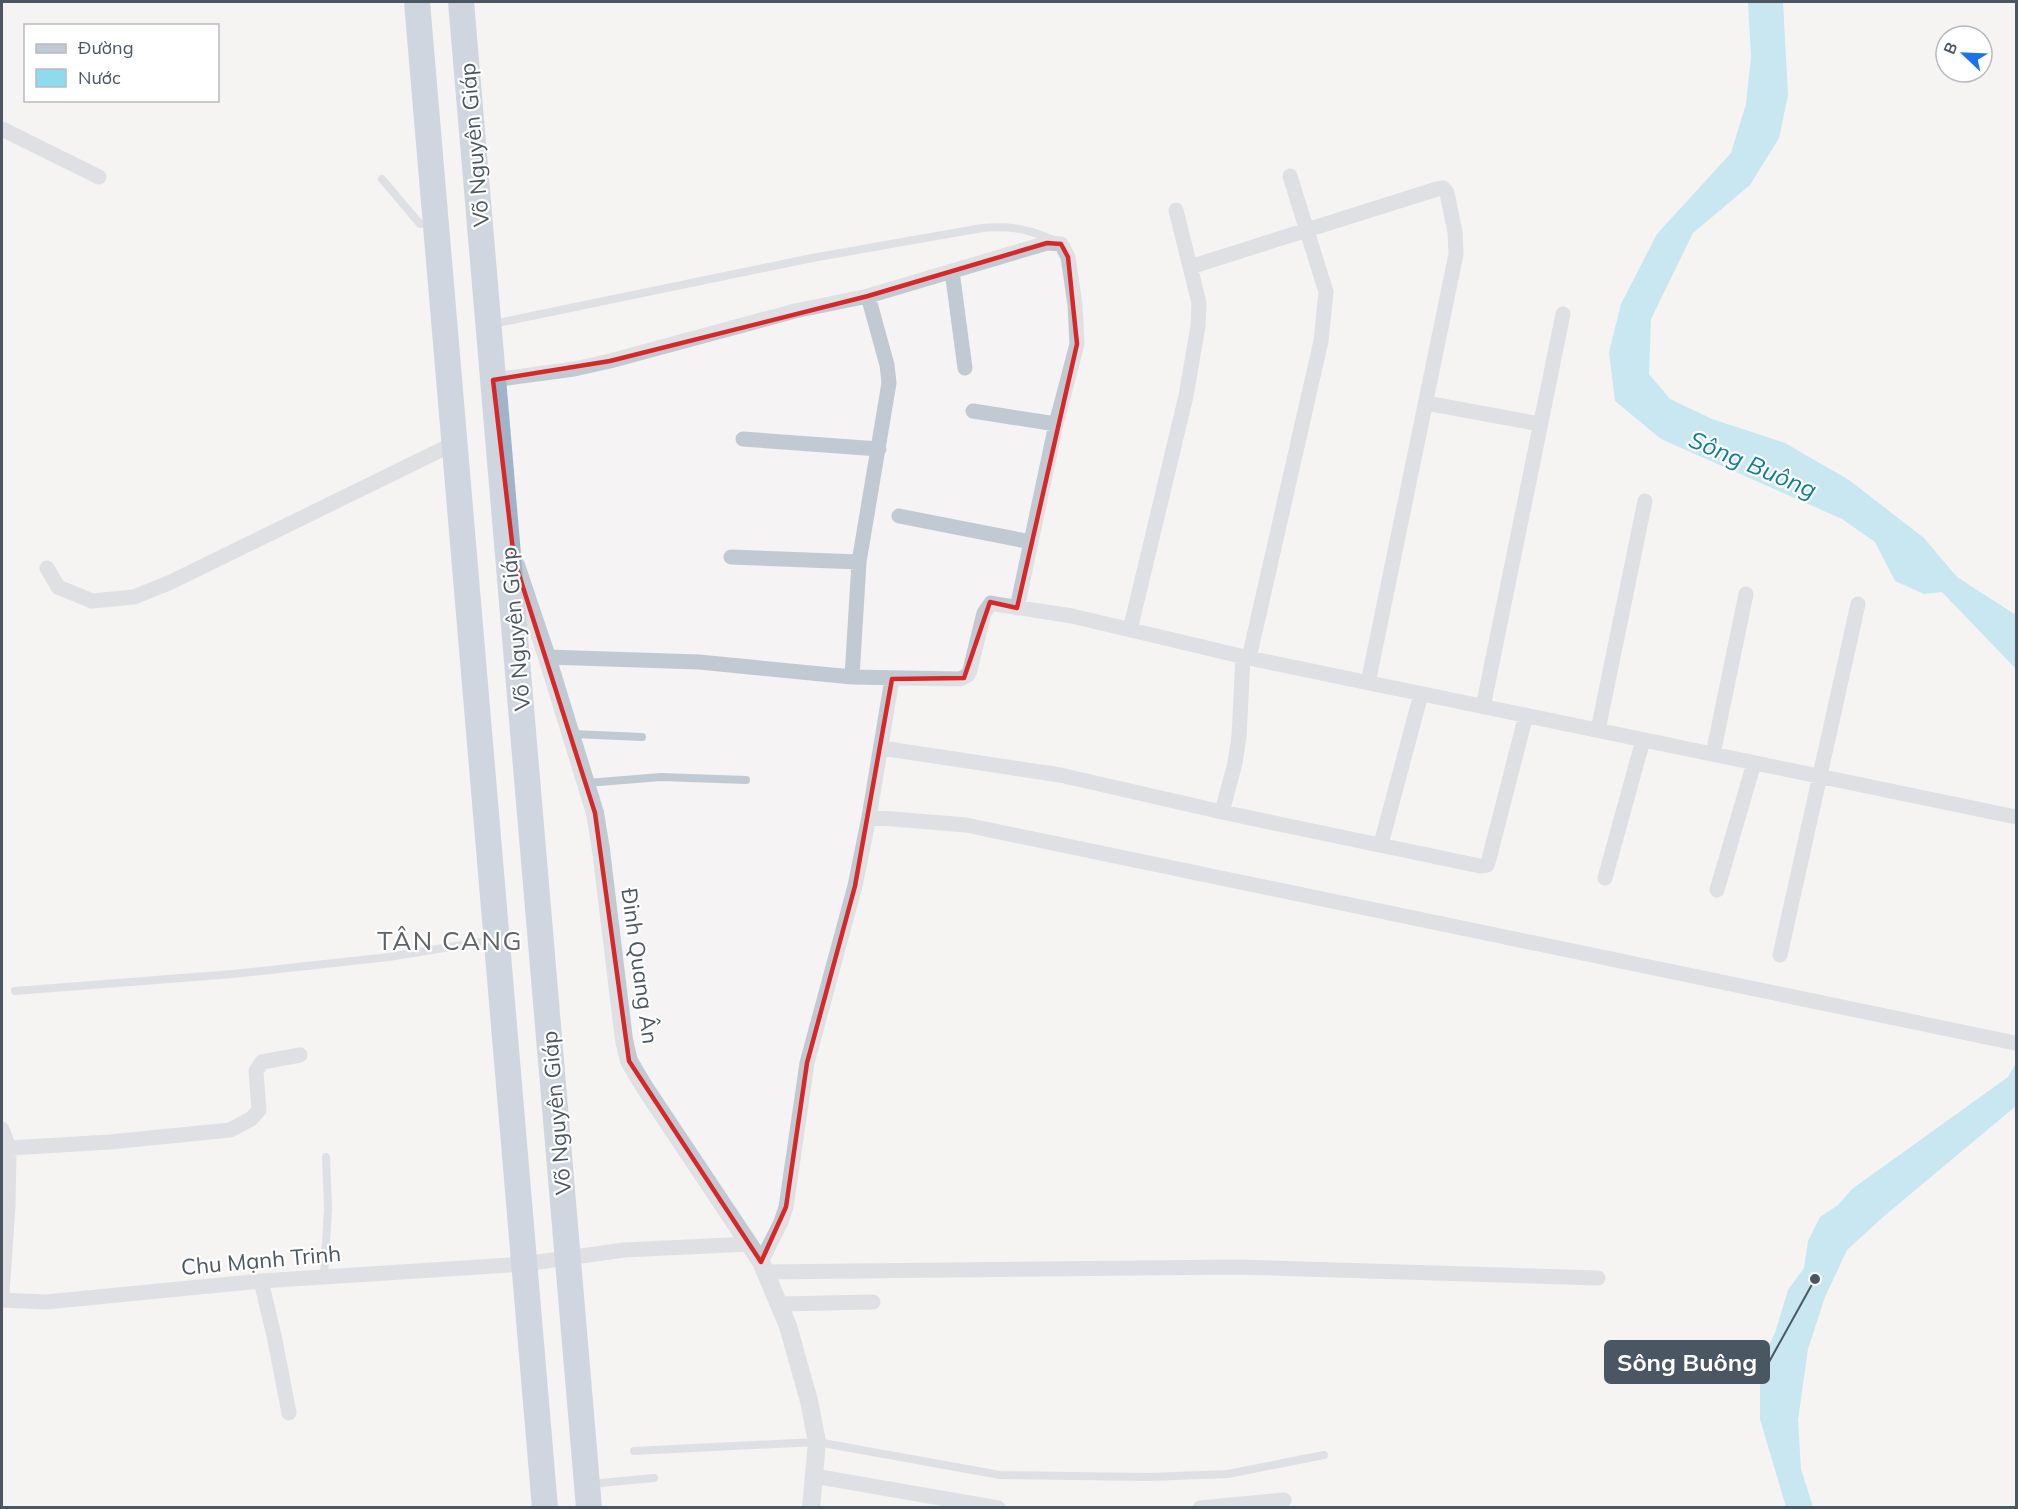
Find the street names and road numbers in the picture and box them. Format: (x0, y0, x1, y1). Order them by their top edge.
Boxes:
street label: Võ Nguyên Giáp (453, 62, 495, 228)
street label: Võ Nguyên Giáp (494, 546, 536, 712)
street label: Đinh Quang Ân (615, 886, 665, 1046)
street label: Võ Nguyên Giáp (535, 1030, 577, 1196)
street label: Chu Mạnh Trinh (180, 1239, 342, 1281)

